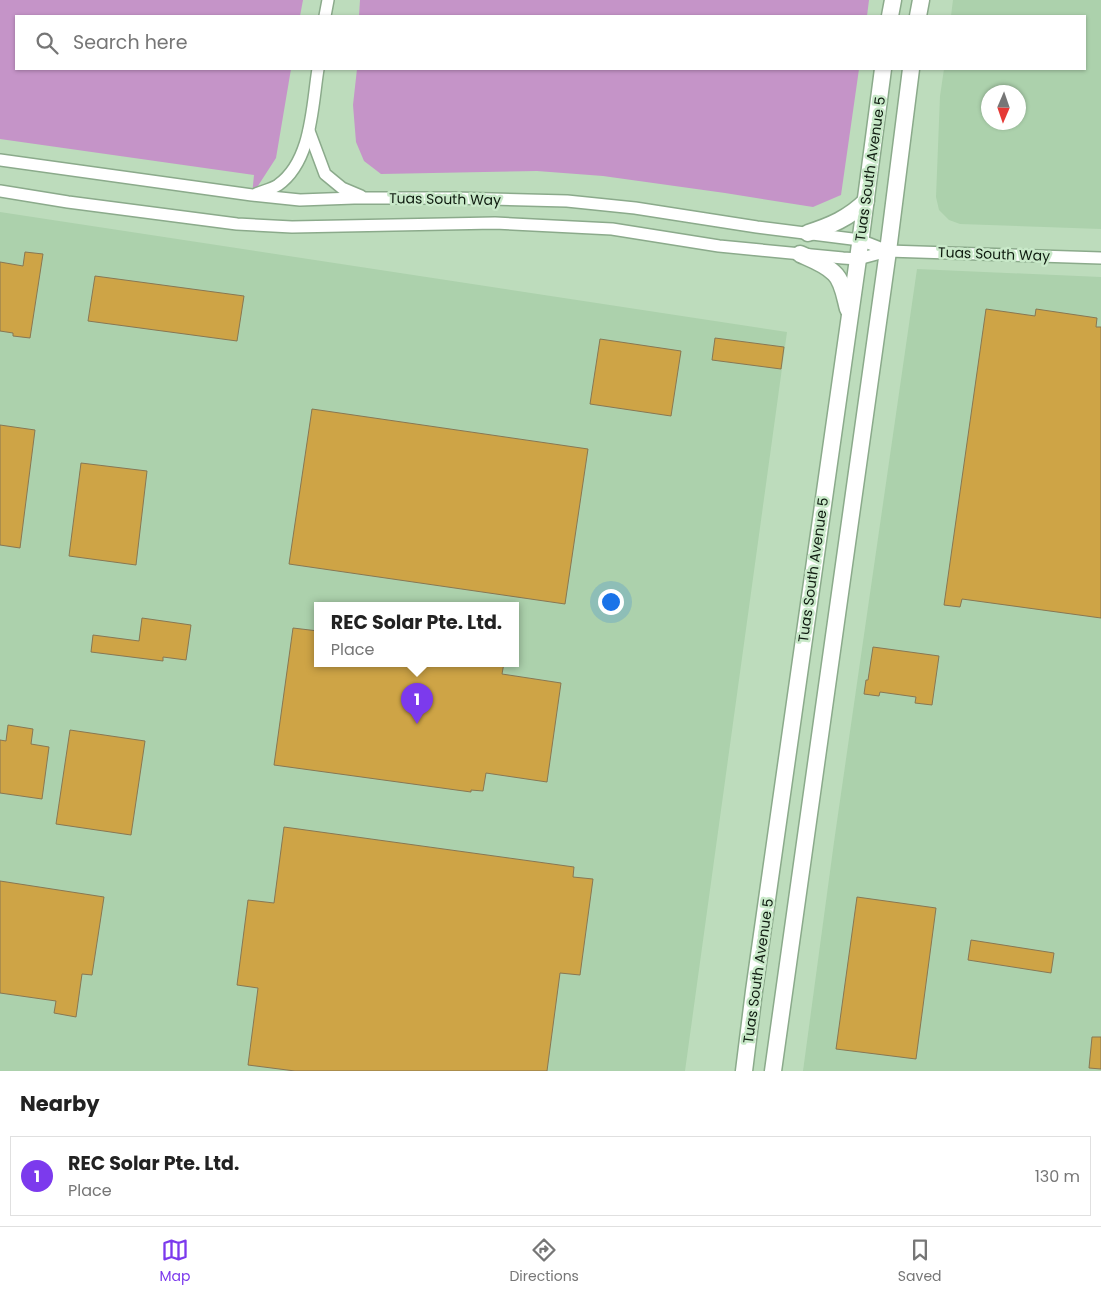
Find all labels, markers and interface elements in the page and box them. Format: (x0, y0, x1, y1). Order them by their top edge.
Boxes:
search box (15, 15, 1086, 70)
icon: search (33, 29, 61, 57)
text: Search here (73, 29, 187, 56)
north arrow (981, 85, 1026, 130)
street label: Tuas South Avenue 5 (850, 95, 890, 243)
street label: Tuas South Way (389, 188, 501, 210)
street label: Tuas South Way (938, 242, 1050, 266)
street label: Tuas South Avenue 5 (793, 496, 833, 644)
your location (598, 589, 624, 615)
popup (314, 602, 519, 667)
text: REC Solar Pte. Ltd. (331, 609, 502, 636)
text: Place (331, 638, 374, 661)
pin: 1 (401, 683, 433, 724)
street label: Tuas South Avenue 5 (738, 897, 778, 1045)
text: Nearby (20, 1089, 100, 1118)
text: REC Solar Pte. Ltd. (68, 1150, 239, 1177)
text: 1 (34, 1165, 40, 1188)
text: 130 m (1035, 1165, 1080, 1188)
text: Place (68, 1179, 112, 1202)
tab: Map (159, 1236, 190, 1287)
tab: Directions (509, 1236, 579, 1287)
tab: Saved (898, 1236, 942, 1287)

